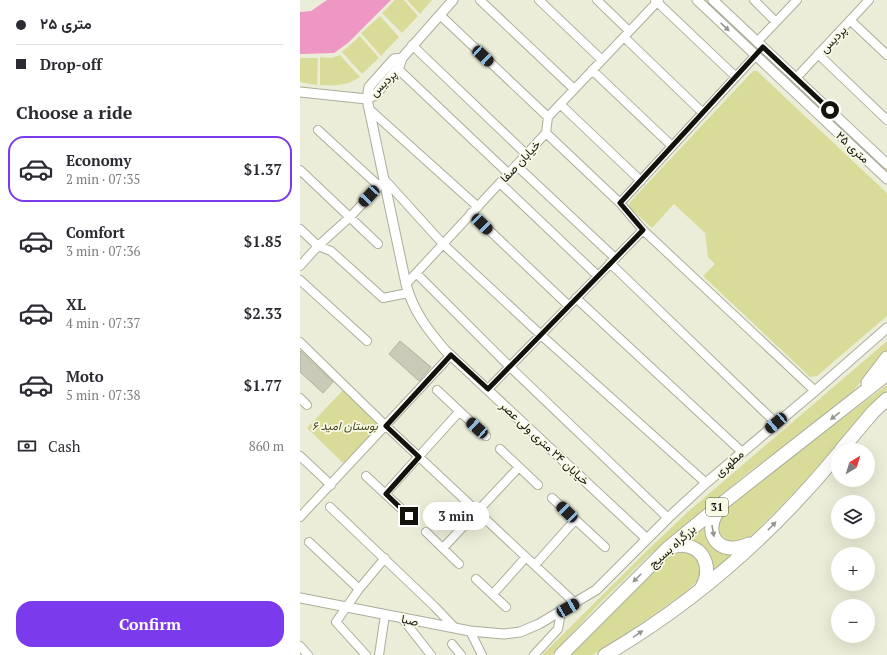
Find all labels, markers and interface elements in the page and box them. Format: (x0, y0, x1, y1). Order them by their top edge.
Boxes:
text: ۲۵ متری (40, 13, 92, 33)
one-way arrow (720, 22, 730, 32)
street label: پردیس (816, 22, 850, 56)
car (470, 43, 496, 69)
text: Drop-off (40, 54, 102, 74)
street label: پردیس (366, 66, 400, 100)
text: Choose a ride (16, 100, 132, 124)
route start (821, 101, 839, 119)
street label: ۲۵ متری (833, 128, 873, 167)
street label: خیابان صفا (497, 137, 543, 185)
text: Economy (66, 150, 131, 170)
icon: car (18, 151, 54, 187)
text: $1.37 (244, 159, 282, 179)
text: 2 min · 07:35 (66, 170, 140, 188)
car (356, 183, 382, 209)
car (469, 211, 495, 237)
text: Comfort (66, 222, 125, 242)
icon: car (18, 223, 54, 259)
text: $1.85 (244, 231, 282, 251)
text: 3 min · 07:36 (66, 242, 140, 260)
text: XL (66, 294, 86, 314)
icon: car (18, 295, 54, 331)
text: $2.33 (244, 303, 282, 323)
text: 4 min · 07:37 (66, 314, 140, 332)
text: Moto (66, 366, 104, 386)
icon: car (18, 367, 54, 403)
text: $1.77 (244, 375, 282, 395)
text: 5 min · 07:38 (66, 386, 140, 404)
street label: خیابان ۲۴ متری ولی عصر (496, 397, 593, 489)
car (763, 411, 789, 435)
one-way arrow (829, 411, 840, 420)
car (464, 416, 490, 440)
park label: بوستان امید ۶ (312, 418, 378, 434)
icon: cash (16, 435, 38, 457)
text: Cash (48, 436, 81, 456)
text: 860 m (249, 437, 284, 455)
north arrow (831, 443, 875, 487)
map controls (831, 443, 875, 643)
street label: مطهری (711, 446, 747, 480)
button: layers (831, 495, 875, 539)
road number: 31 (706, 498, 728, 516)
car (554, 499, 580, 525)
callout: 3 min (423, 502, 489, 530)
route end (400, 507, 418, 525)
text: 3 min (438, 507, 474, 525)
street label: بزرگراه بسیج (645, 521, 700, 573)
one-way arrow (767, 521, 776, 531)
one-way arrow (710, 524, 716, 537)
button: + (831, 547, 875, 591)
one-way arrow (632, 573, 642, 583)
car (555, 597, 581, 619)
button: − (831, 599, 875, 643)
button: Confirm (16, 601, 284, 647)
street label: صبا (400, 611, 420, 629)
one-way arrow (633, 630, 644, 638)

